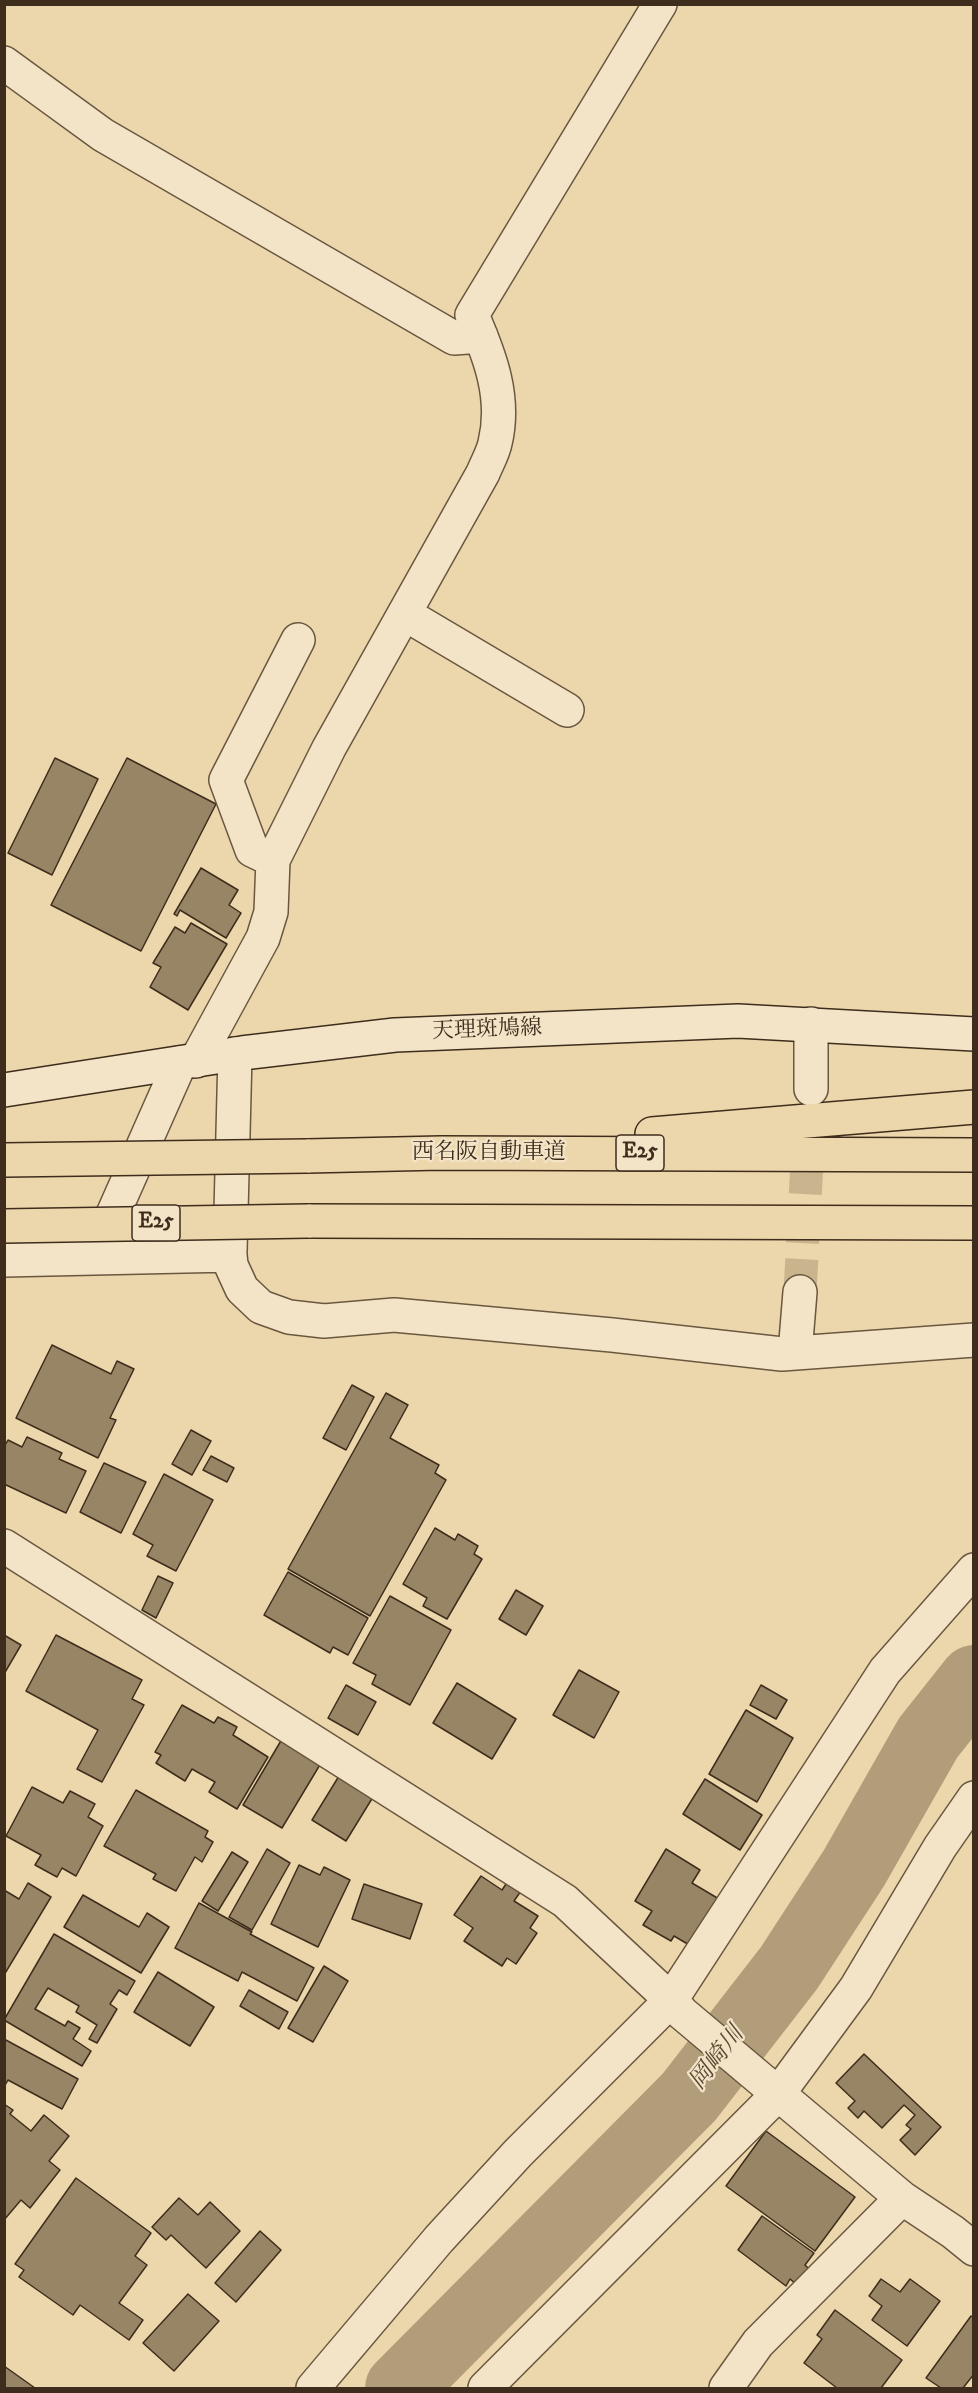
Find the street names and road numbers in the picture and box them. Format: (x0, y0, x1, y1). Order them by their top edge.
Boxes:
street label: 天理斑鳩線 (432, 1016, 542, 1046)
road number: E25 (616, 1135, 664, 1171)
street label: 西名阪自動車道 (412, 1140, 566, 1166)
road number: E25 (132, 1205, 180, 1241)

